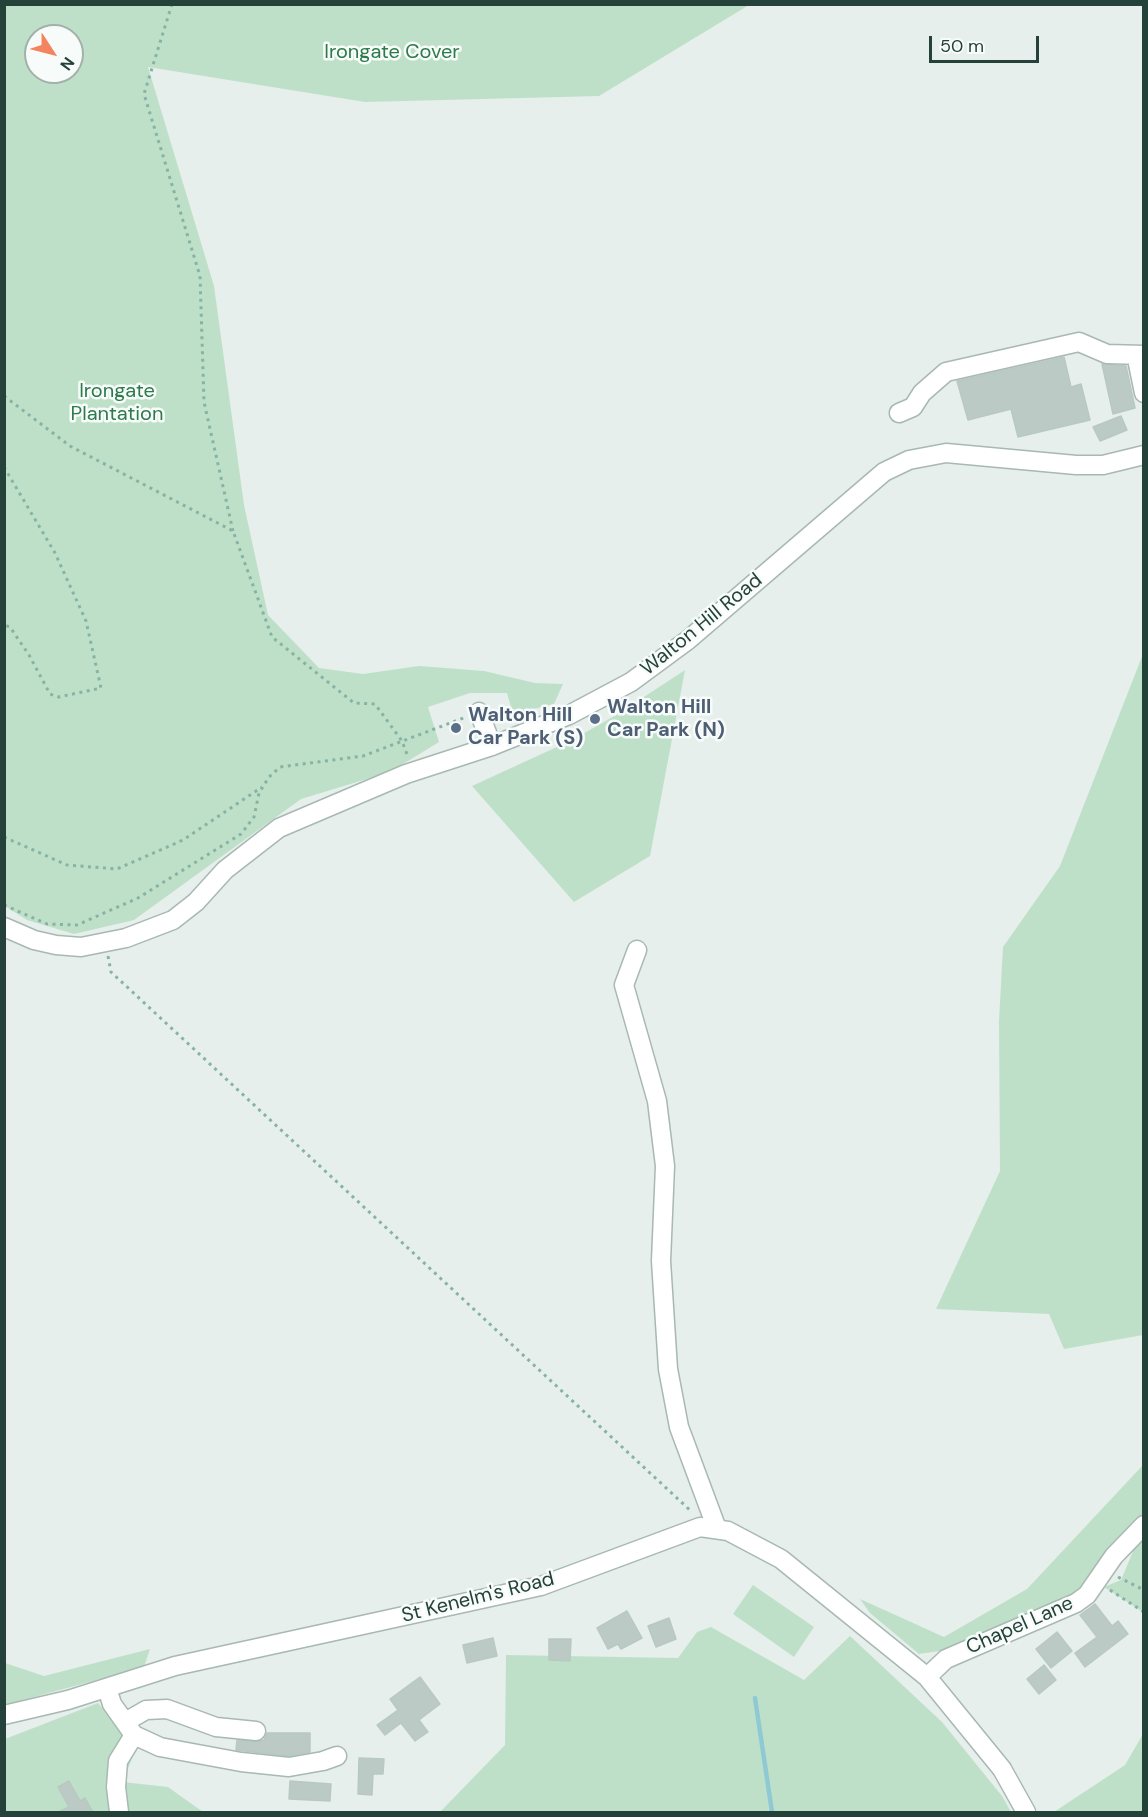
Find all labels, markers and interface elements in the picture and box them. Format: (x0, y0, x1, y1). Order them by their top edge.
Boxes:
north arrow (24, 24, 84, 84)
scale bar (932, 24, 1042, 62)
text: 50 m (940, 34, 984, 58)
park label: Irongate Cover (324, 41, 460, 65)
text: N (55, 53, 79, 75)
park label: Irongate Plantation (71, 380, 163, 427)
street label: Walton Hill Road (636, 569, 768, 681)
place label: Walton Hill Car Park (N) (607, 696, 725, 743)
place label: Walton Hill Car Park (S) (468, 704, 583, 751)
marker: Walton Hill Car Park (N) (588, 712, 602, 726)
marker: Walton Hill Car Park (S) (449, 721, 463, 735)
street label: St Kenelm's Road (399, 1567, 557, 1629)
street label: Chapel Lane (963, 1592, 1077, 1660)

